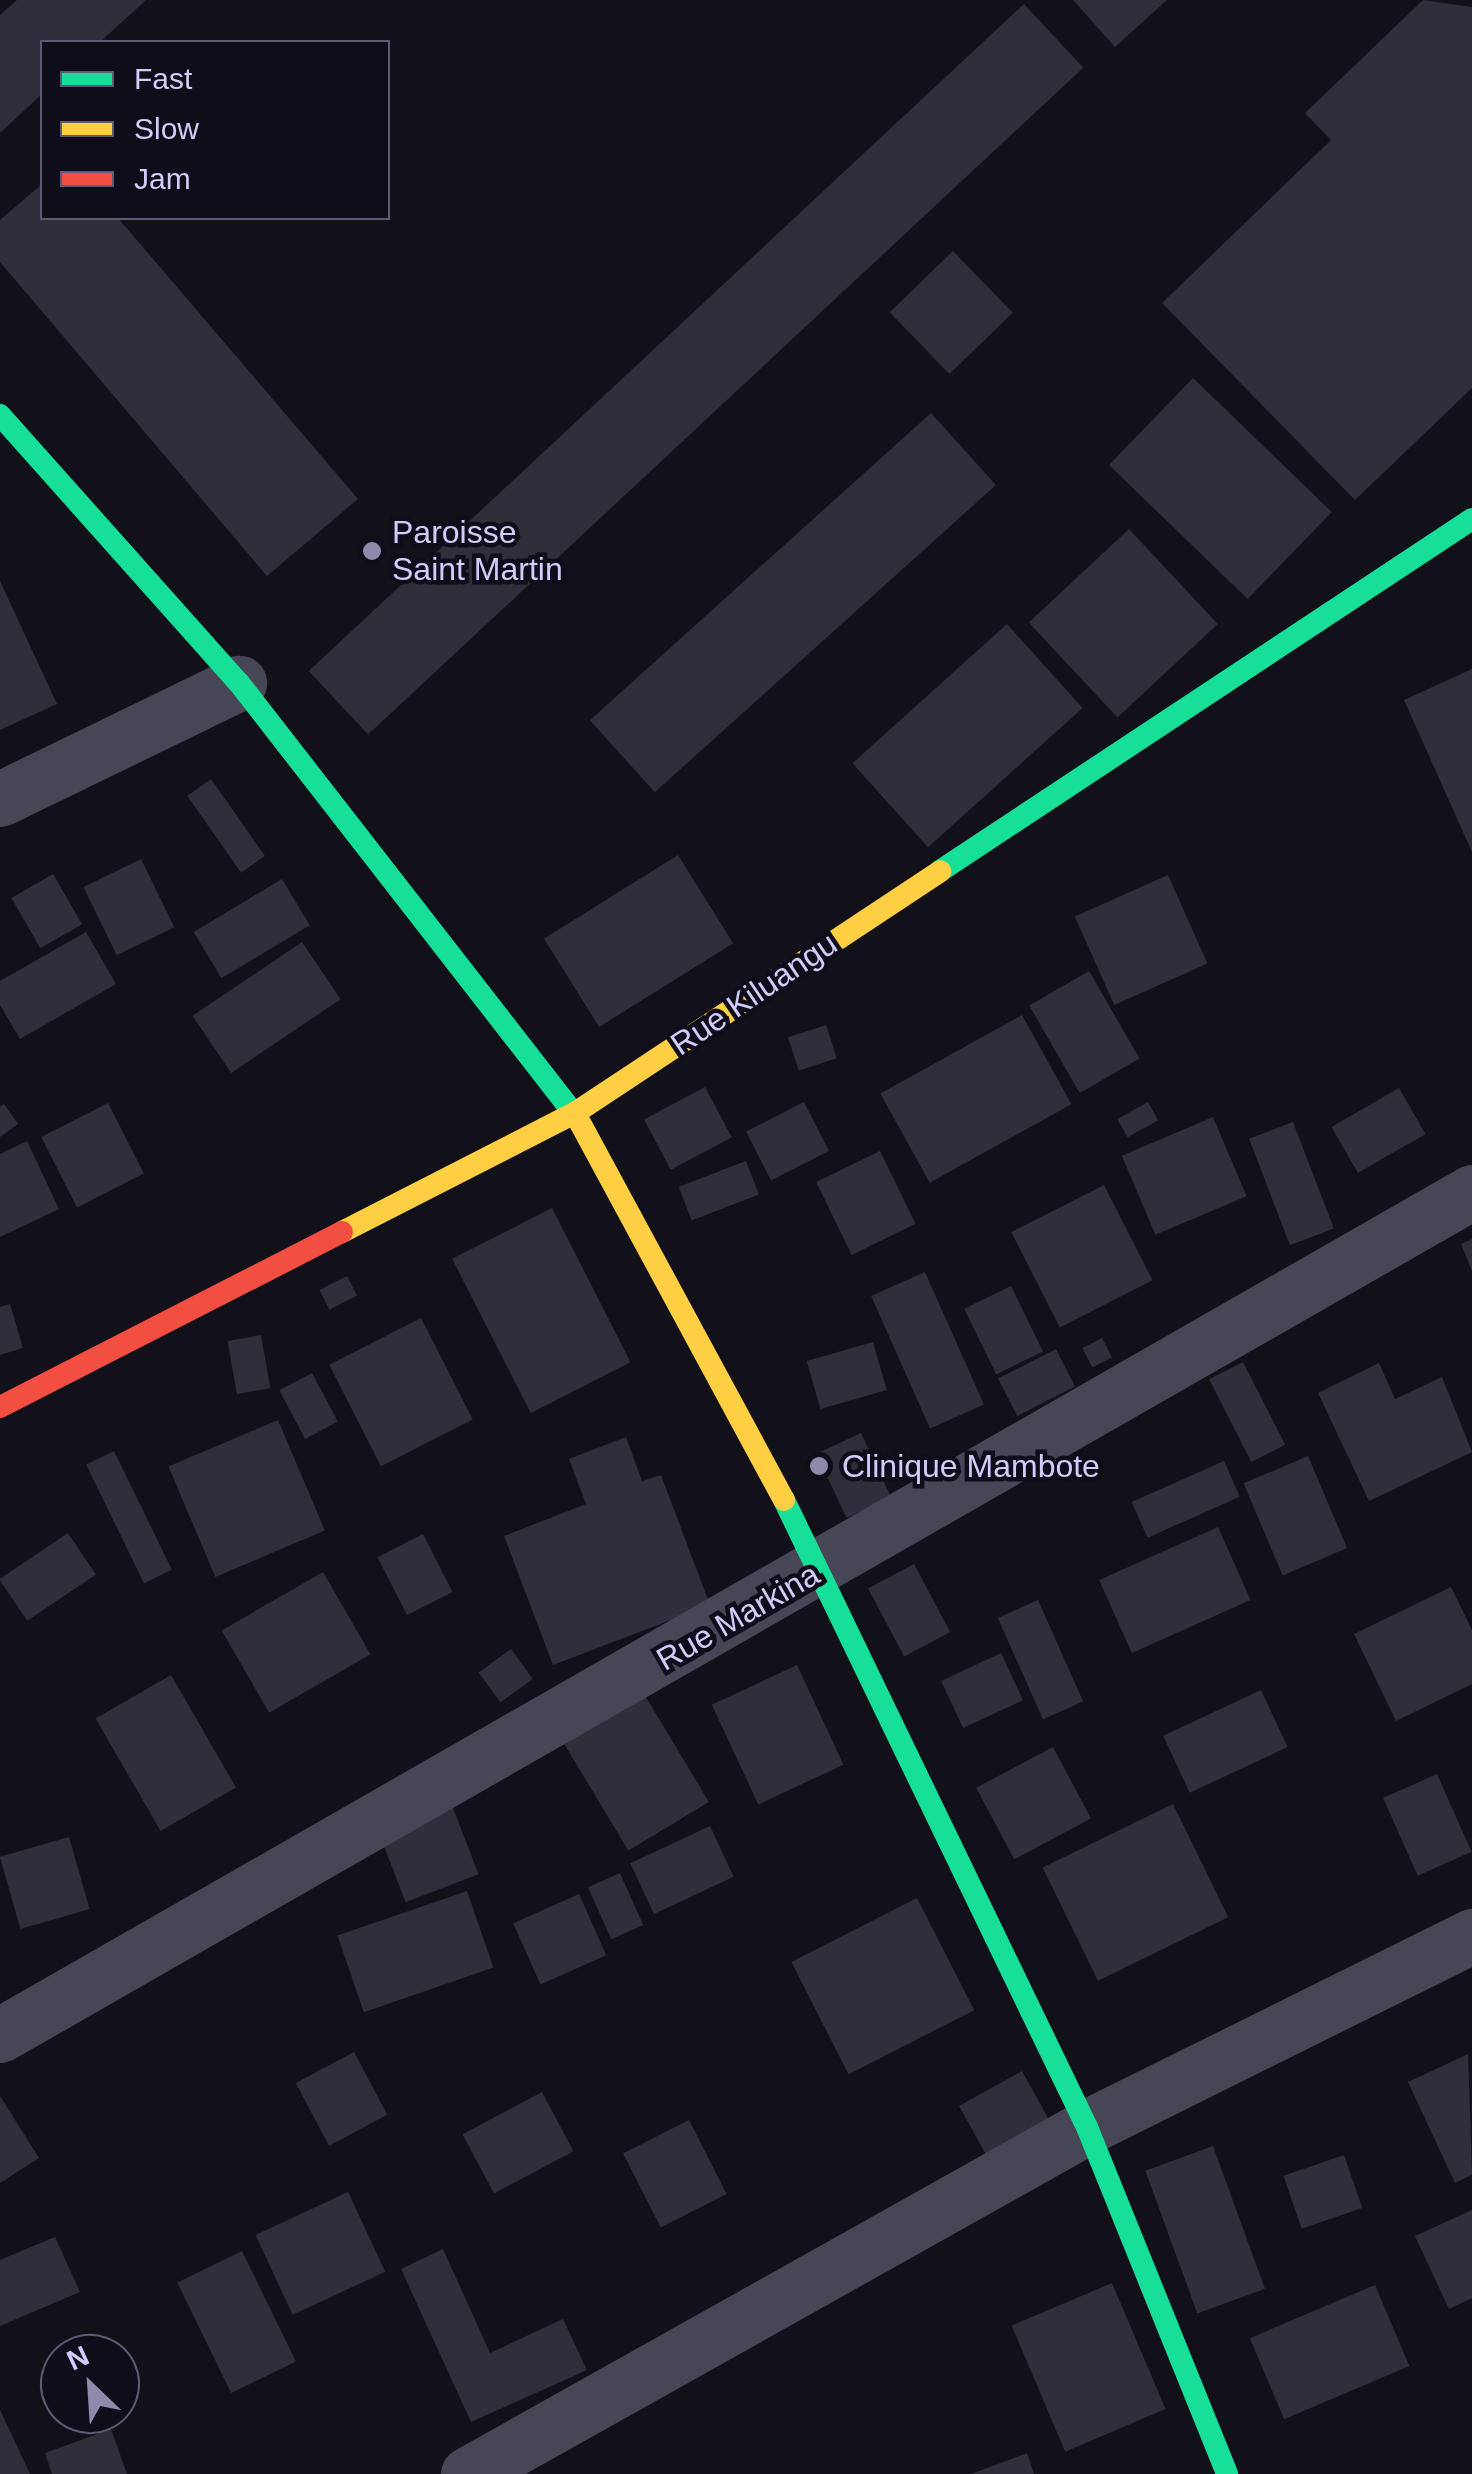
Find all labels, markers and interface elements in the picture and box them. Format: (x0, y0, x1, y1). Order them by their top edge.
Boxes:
legend (40, 40, 390, 220)
text: Fast (134, 62, 192, 95)
text: Slow (134, 112, 199, 145)
text: Jam (134, 162, 191, 195)
place label: Paroisse Saint Martin (392, 514, 563, 589)
marker: Paroisse Saint Martin (361, 540, 383, 562)
street label: Rue Kiluangu (664, 924, 844, 1064)
place label: Clinique Mambote (842, 1447, 1100, 1485)
marker: Clinique Mambote (806, 1453, 832, 1479)
street label: Rue Markina (650, 1555, 826, 1679)
north arrow (40, 2334, 140, 2434)
text: N (62, 2340, 94, 2376)

